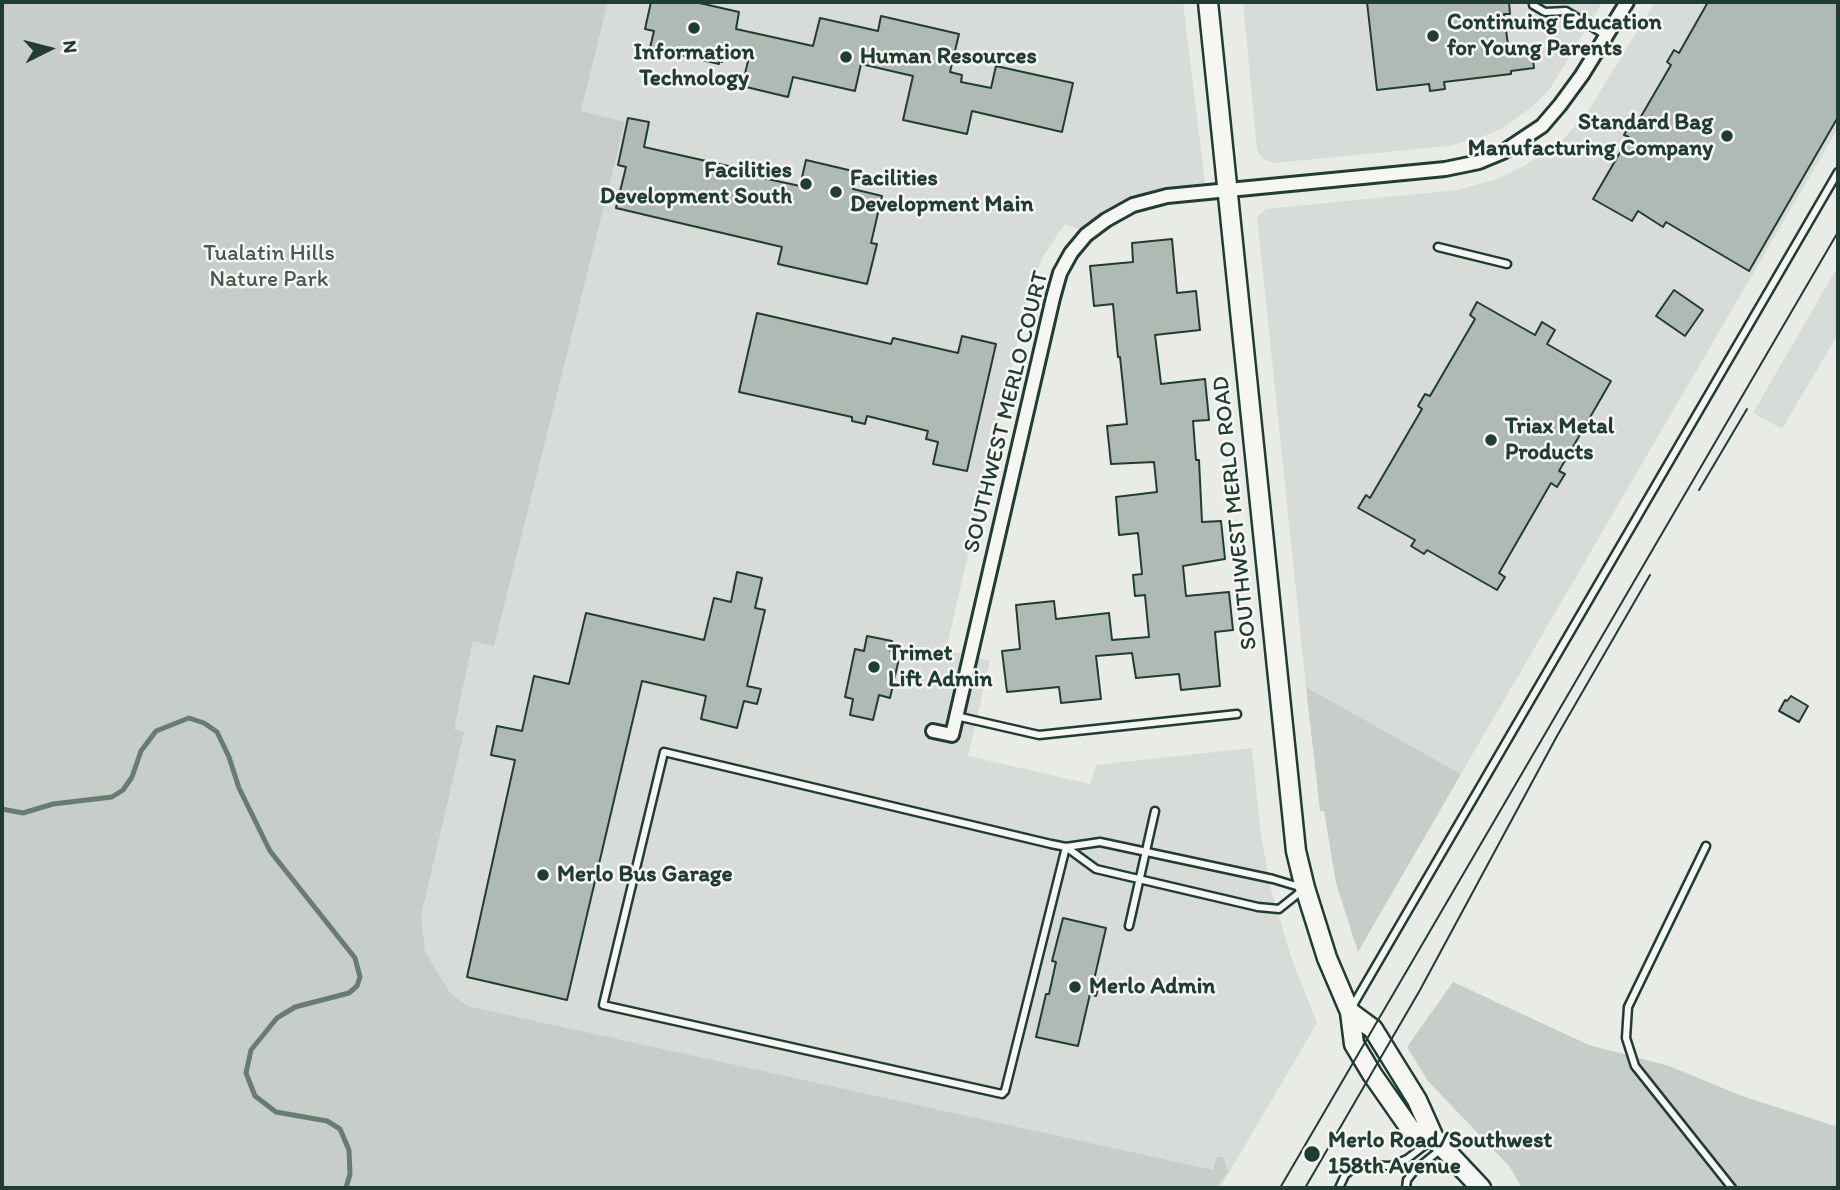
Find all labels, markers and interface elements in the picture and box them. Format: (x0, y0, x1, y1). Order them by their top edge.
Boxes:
place label: Continuing Education for Young Parents (1447, 9, 1662, 63)
north arrow (14, 14, 84, 84)
marker: Information Technology (686, 20, 702, 36)
marker: Continuing Education for Young Parents (1425, 28, 1441, 44)
text: N (58, 39, 82, 54)
place label: Information Technology (633, 39, 755, 93)
place label: Human Resources (860, 43, 1037, 71)
marker: Human Resources (838, 49, 854, 65)
place label: Standard Bag Manufacturing Company (1468, 109, 1713, 163)
marker: Standard Bag Manufacturing Company (1719, 128, 1735, 144)
place label: Facilities Development South (600, 157, 792, 211)
place label: Facilities Development Main (850, 165, 1033, 219)
marker: Facilities Development South (798, 176, 814, 192)
marker: Facilities Development Main (828, 184, 844, 200)
park label: Tualatin Hills Nature Park (203, 240, 335, 294)
street label: SOUTHWEST MERLO COURT (959, 268, 1055, 556)
street label: SOUTHWEST MERLO ROAD (1208, 375, 1264, 651)
place label: Triax Metal Products (1505, 413, 1614, 467)
marker: Triax Metal Products (1483, 432, 1499, 448)
place label: Trimet Lift Admin (888, 640, 992, 694)
marker: Trimet Lift Admin (866, 659, 882, 675)
place label: Merlo Bus Garage (557, 861, 733, 889)
marker: Merlo Bus Garage (535, 867, 551, 883)
place label: Merlo Admin (1089, 973, 1215, 1001)
marker: Merlo Admin (1067, 979, 1083, 995)
place label: Merlo Road/Southwest 158th Avenue (1328, 1127, 1552, 1181)
marker: Merlo Road/Southwest 158th Avenue (1302, 1144, 1322, 1164)

